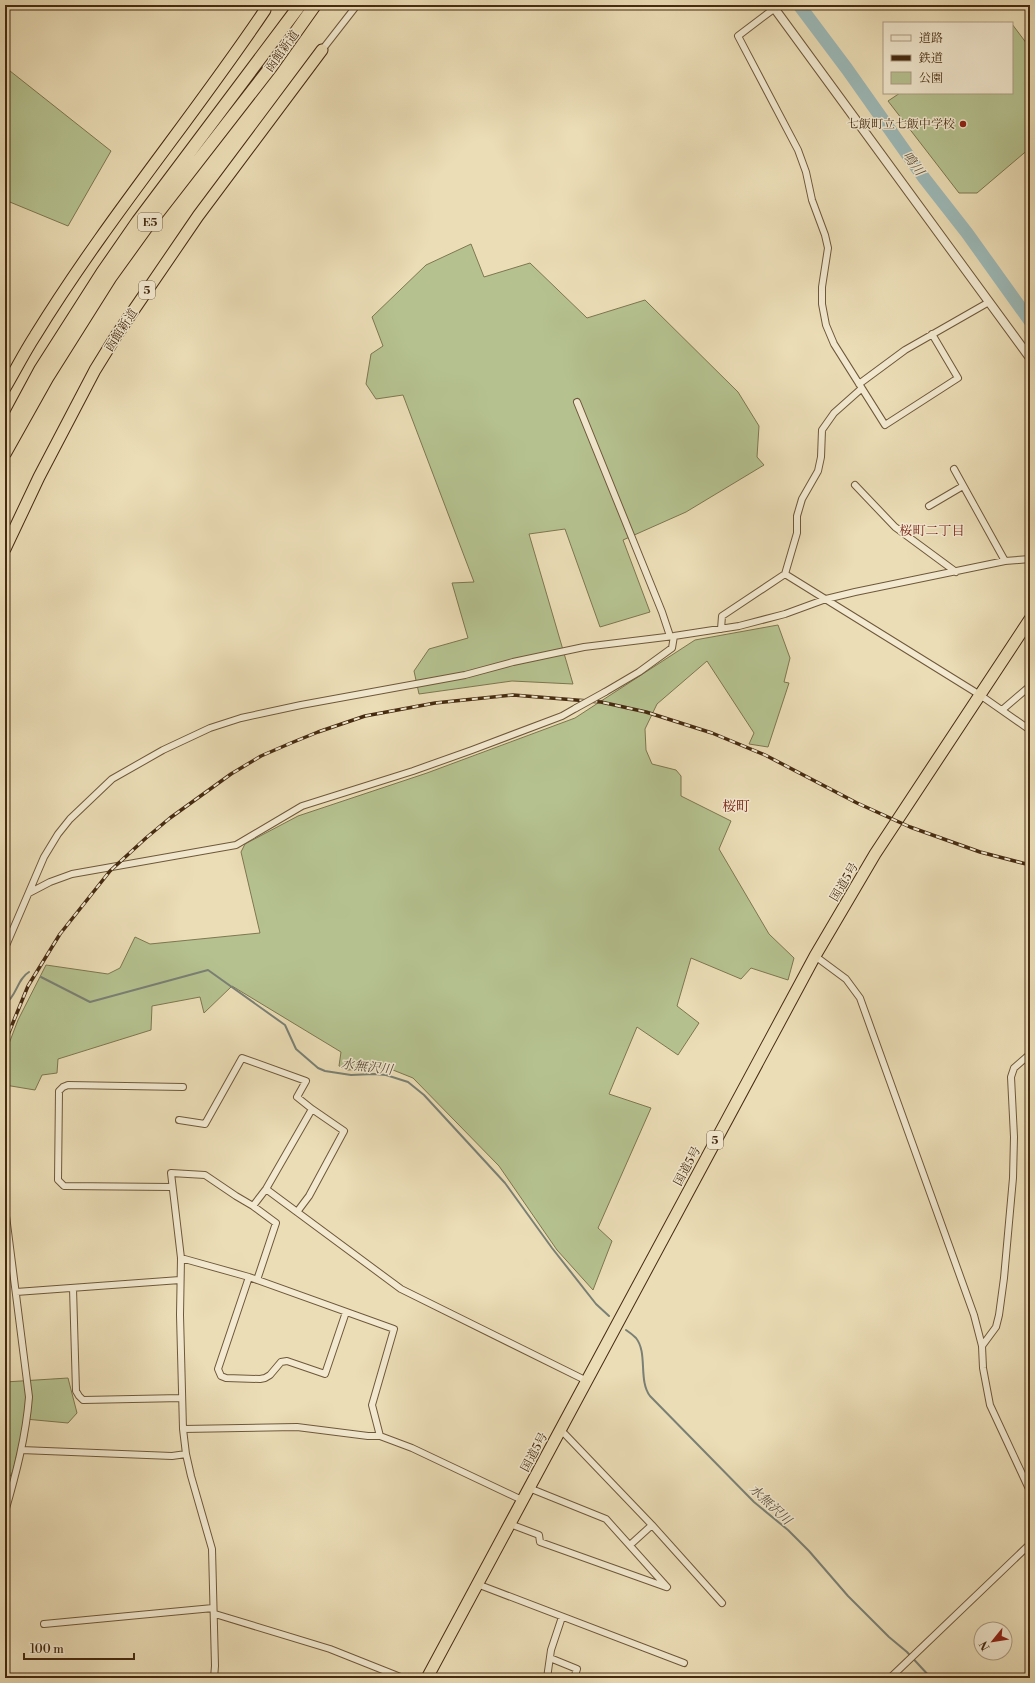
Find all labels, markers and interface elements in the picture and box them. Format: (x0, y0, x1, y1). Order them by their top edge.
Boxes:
legend (883, 22, 1013, 94)
street label: 函館新道 (262, 27, 303, 75)
text: 道路 (919, 31, 943, 46)
text: 鉄道 (918, 51, 943, 66)
text: 公園 (919, 71, 943, 86)
place label: 七飯町立七飯中学校 (847, 117, 955, 132)
marker: 七飯町立七飯中学校 (958, 119, 968, 129)
water label: 鳴川 (899, 148, 928, 180)
road number: E5 (138, 213, 162, 231)
road number: 5 (139, 281, 155, 299)
street label: 函館新道 (102, 306, 141, 354)
district label: 桜町二丁目 (899, 523, 965, 539)
district label: 桜町 (722, 798, 750, 816)
street label: 国道5号 (827, 860, 862, 904)
water label: 水無沢川 (340, 1056, 396, 1078)
road number: 5 (707, 1131, 723, 1149)
street label: 国道5号 (671, 1144, 704, 1189)
street label: 国道5号 (518, 1430, 551, 1475)
water label: 水無沢川 (746, 1481, 796, 1530)
north arrow (973, 1621, 1013, 1661)
scale bar (24, 1635, 134, 1661)
text: N (977, 1638, 993, 1653)
text: 100 m (30, 1642, 64, 1657)

